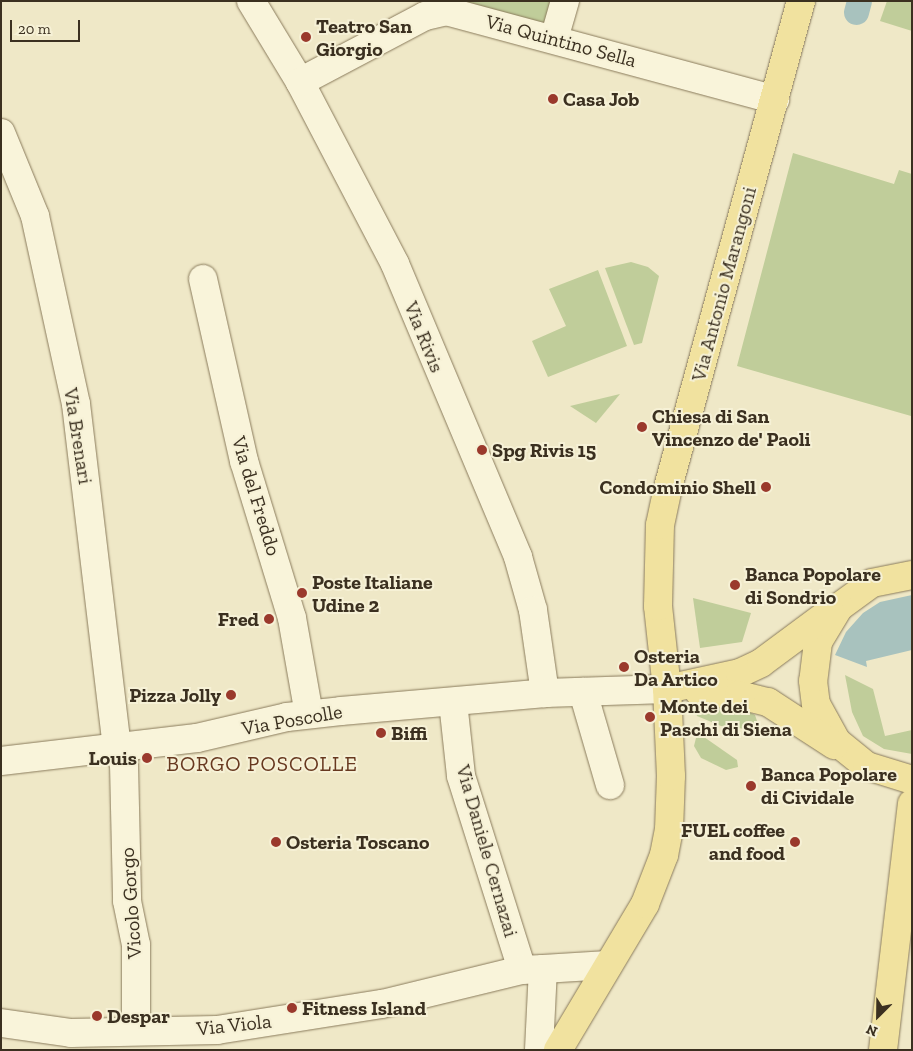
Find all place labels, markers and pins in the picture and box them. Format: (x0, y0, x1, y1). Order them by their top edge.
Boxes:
place label: Teatro San Giorgio (316, 14, 412, 61)
marker: Teatro San Giorgio (300, 31, 312, 43)
place label: Casa Job (563, 87, 640, 111)
marker: Casa Job (547, 93, 559, 105)
place label: Chiesa di San Vincenzo de' Paoli (652, 404, 811, 451)
marker: Chiesa di San Vincenzo de' Paoli (636, 421, 648, 433)
place label: Spg Rivis 15 (492, 438, 596, 462)
marker: Spg Rivis 15 (476, 444, 488, 456)
place label: Condominio Shell (600, 475, 756, 499)
marker: Condominio Shell (760, 481, 772, 493)
place label: Banca Popolare di Sondrio (745, 562, 881, 609)
place label: Poste Italiane Udine 2 (312, 570, 433, 617)
marker: Banca Popolare di Sondrio (729, 579, 741, 591)
marker: Poste Italiane Udine 2 (296, 587, 308, 599)
place label: Fred (218, 607, 259, 631)
marker: Fred (263, 613, 275, 625)
place label: Osteria Da Artico (634, 644, 718, 691)
marker: Osteria Da Artico (618, 661, 630, 673)
place label: Pizza Jolly (129, 683, 221, 707)
marker: Pizza Jolly (225, 689, 237, 701)
place label: Monte dei Paschi di Siena (660, 694, 792, 741)
marker: Monte dei Paschi di Siena (644, 711, 656, 723)
place label: Biffi (391, 721, 427, 745)
marker: Biffi (375, 727, 387, 739)
place label: Louis (89, 746, 137, 770)
marker: Louis (141, 752, 153, 764)
place label: Banca Popolare di Cividale (761, 762, 897, 809)
marker: Banca Popolare di Cividale (745, 780, 757, 792)
place label: FUEL coffee and food (681, 818, 785, 865)
place label: Osteria Toscano (286, 830, 429, 854)
marker: Osteria Toscano (270, 836, 282, 848)
marker: FUEL coffee and food (789, 836, 801, 848)
place label: Fitness Island (302, 996, 426, 1020)
marker: Fitness Island (286, 1002, 298, 1014)
place label: Despar (107, 1004, 170, 1028)
marker: Despar (91, 1010, 103, 1022)

